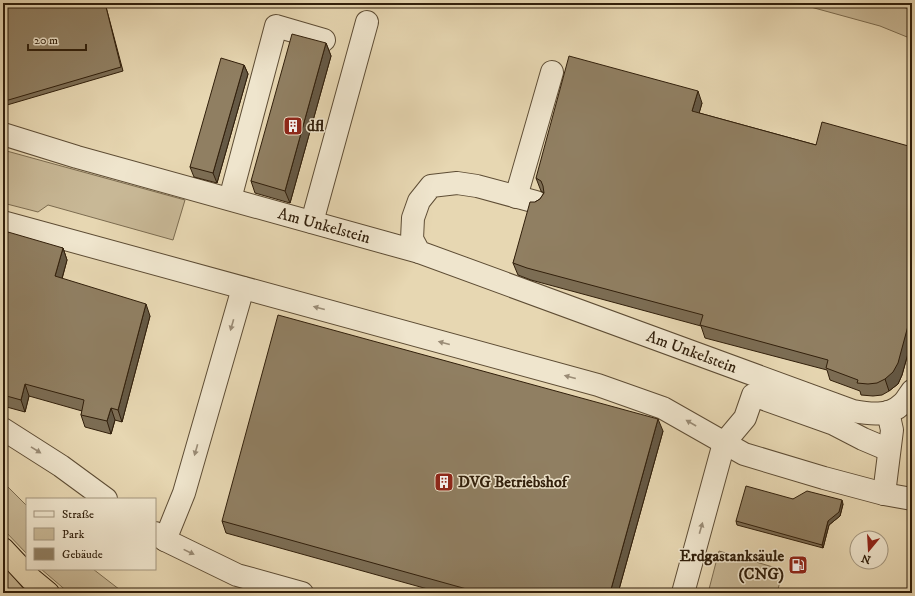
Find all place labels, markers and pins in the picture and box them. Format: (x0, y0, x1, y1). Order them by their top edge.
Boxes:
building icon: dfl (282, 115, 304, 137)
place label: dfl (307, 116, 325, 136)
building icon: DVG Betriebshof (433, 471, 455, 493)
place label: DVG Betriebshof (458, 472, 570, 492)
place label: Erdgastanksäule (CNG) (679, 546, 784, 584)
fuel station icon: Erdgastanksäule (CNG) (787, 554, 809, 576)

